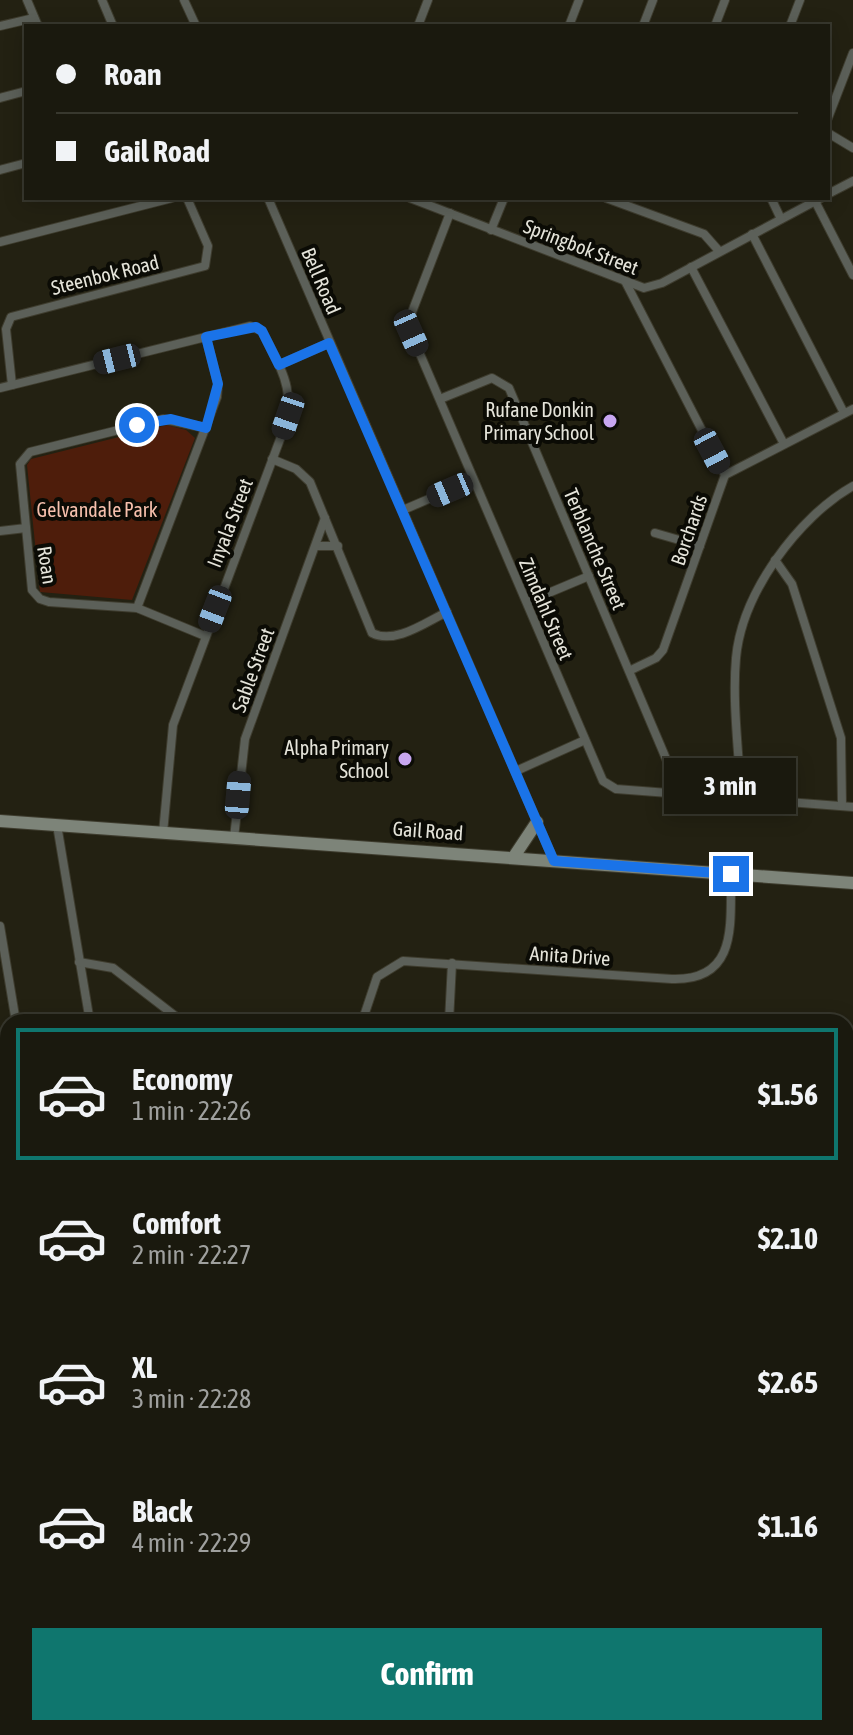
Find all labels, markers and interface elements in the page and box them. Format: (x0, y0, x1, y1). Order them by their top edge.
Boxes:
text: Roan (104, 57, 162, 91)
text: Gail Road (104, 134, 210, 168)
street label: Springbok Street (521, 214, 642, 279)
street label: Bell Road (297, 244, 346, 318)
street label: Steenbok Road (49, 250, 161, 299)
car (390, 306, 432, 360)
car (91, 342, 143, 376)
car (269, 389, 307, 443)
place label: Rufane Donkin Primary School (484, 398, 595, 444)
route start (119, 407, 155, 443)
marker: Rufane Donkin Primary School (601, 412, 619, 430)
car (690, 424, 734, 478)
car (423, 470, 477, 510)
street label: Inyala Street (202, 475, 257, 571)
street label: Terblanche Street (560, 485, 631, 613)
street label: Borchards (666, 491, 711, 568)
park label: Gelvandale Park (37, 498, 158, 521)
street label: Roan (33, 544, 62, 586)
street label: Zimdahl Street (515, 554, 578, 663)
car (195, 582, 235, 636)
street label: Sable Street (227, 624, 278, 715)
place label: Alpha Primary School (285, 736, 390, 782)
marker: Alpha Primary School (396, 750, 414, 768)
callout: 3 min (665, 758, 797, 814)
car (224, 770, 252, 820)
text: 3 min (703, 771, 757, 801)
street label: Gail Road (392, 817, 464, 844)
route end (713, 856, 749, 892)
street label: Anita Drive (529, 941, 611, 970)
icon: car (36, 1058, 108, 1130)
text: Economy (132, 1062, 233, 1096)
text: $1.56 (758, 1077, 818, 1111)
text: 1 min · 22:26 (132, 1096, 251, 1126)
icon: car (36, 1202, 108, 1274)
text: Comfort (132, 1206, 221, 1240)
text: $2.10 (758, 1221, 818, 1255)
text: 2 min · 22:27 (132, 1240, 251, 1270)
icon: car (36, 1346, 108, 1418)
text: XL (132, 1350, 157, 1384)
text: $2.65 (758, 1365, 818, 1399)
text: 3 min · 22:28 (132, 1384, 251, 1414)
icon: car (36, 1490, 108, 1562)
text: Black (132, 1494, 192, 1528)
text: $1.16 (758, 1509, 818, 1543)
text: 4 min · 22:29 (132, 1528, 251, 1558)
button: Confirm (32, 1628, 822, 1720)

